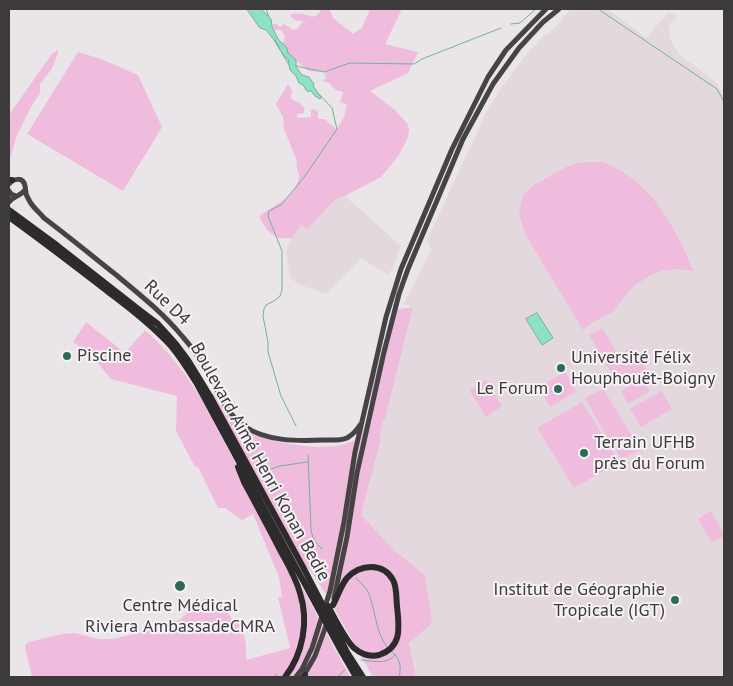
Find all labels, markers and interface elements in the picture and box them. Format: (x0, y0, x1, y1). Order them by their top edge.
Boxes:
street label: Rue D4 (139, 276, 195, 330)
street label: Boulevard Aimé Henri Konan Bedie (185, 339, 335, 585)
place label: Piscine (77, 345, 131, 367)
place label: Université Félix Houphouët-Boigny (571, 347, 715, 389)
marker: Piscine (61, 350, 73, 362)
marker: Université Félix Houphouët-Boigny (555, 362, 567, 374)
place label: Le Forum (476, 378, 548, 400)
marker: Le Forum (552, 383, 564, 395)
place label: Terrain UFHB près du Forum (594, 432, 705, 474)
marker: Terrain UFHB près du Forum (578, 447, 590, 459)
marker: Centre Médical Riviera AmbassadeCMRA (173, 579, 187, 593)
place label: Institut de Géographie Tropicale (IGT) (493, 579, 665, 622)
marker: Institut de Géographie Tropicale (IGT) (669, 594, 681, 606)
place label: Centre Médical Riviera AmbassadeCMRA (85, 595, 275, 638)

